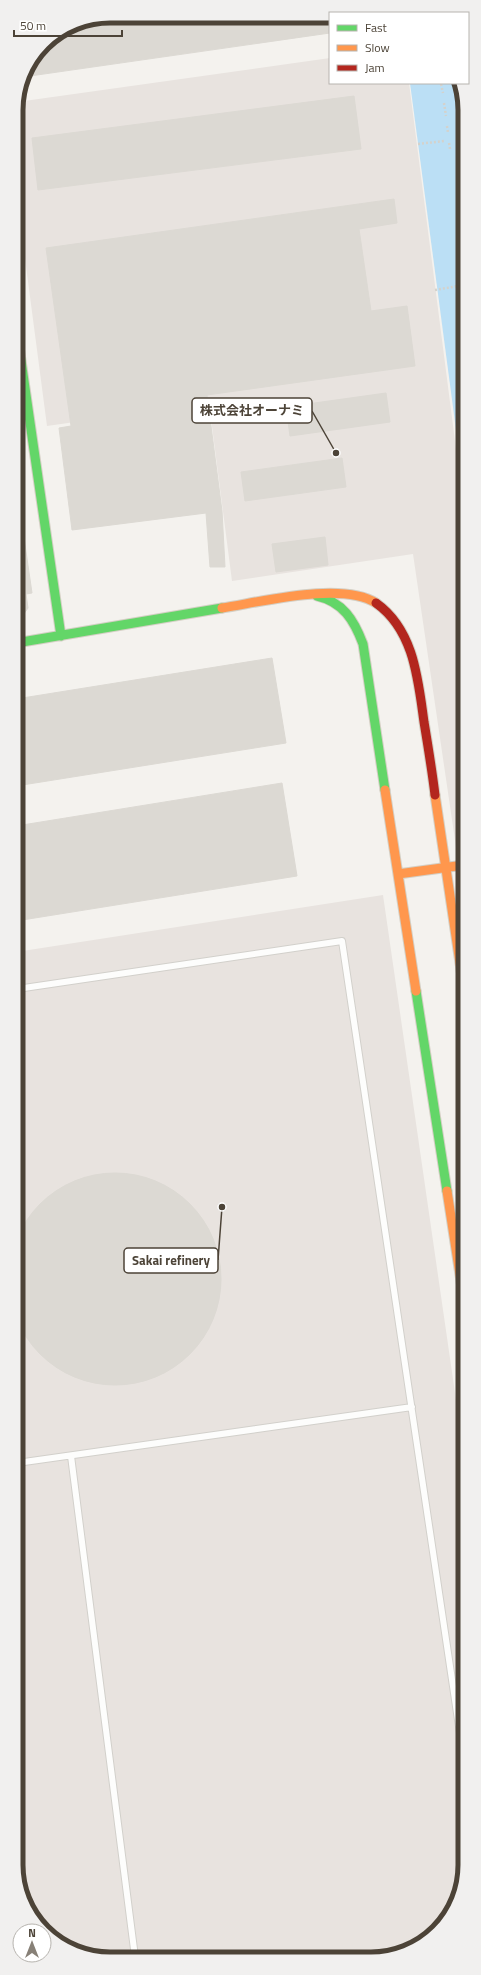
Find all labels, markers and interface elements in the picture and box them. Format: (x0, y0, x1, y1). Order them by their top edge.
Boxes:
scale bar (14, 12, 122, 38)
legend (329, 12, 469, 84)
text: 50 m (20, 16, 46, 35)
text: Fast (365, 18, 388, 37)
text: Slow (365, 38, 390, 57)
text: Jam (365, 58, 385, 77)
callout: 株式会社オーナミ (192, 398, 312, 423)
text: 株式会社オーナミ (200, 400, 304, 420)
callout: Sakai refinery (124, 1248, 218, 1273)
text: Sakai refinery (132, 1250, 210, 1270)
north arrow (12, 1923, 52, 1963)
text: N (28, 1925, 36, 1941)

